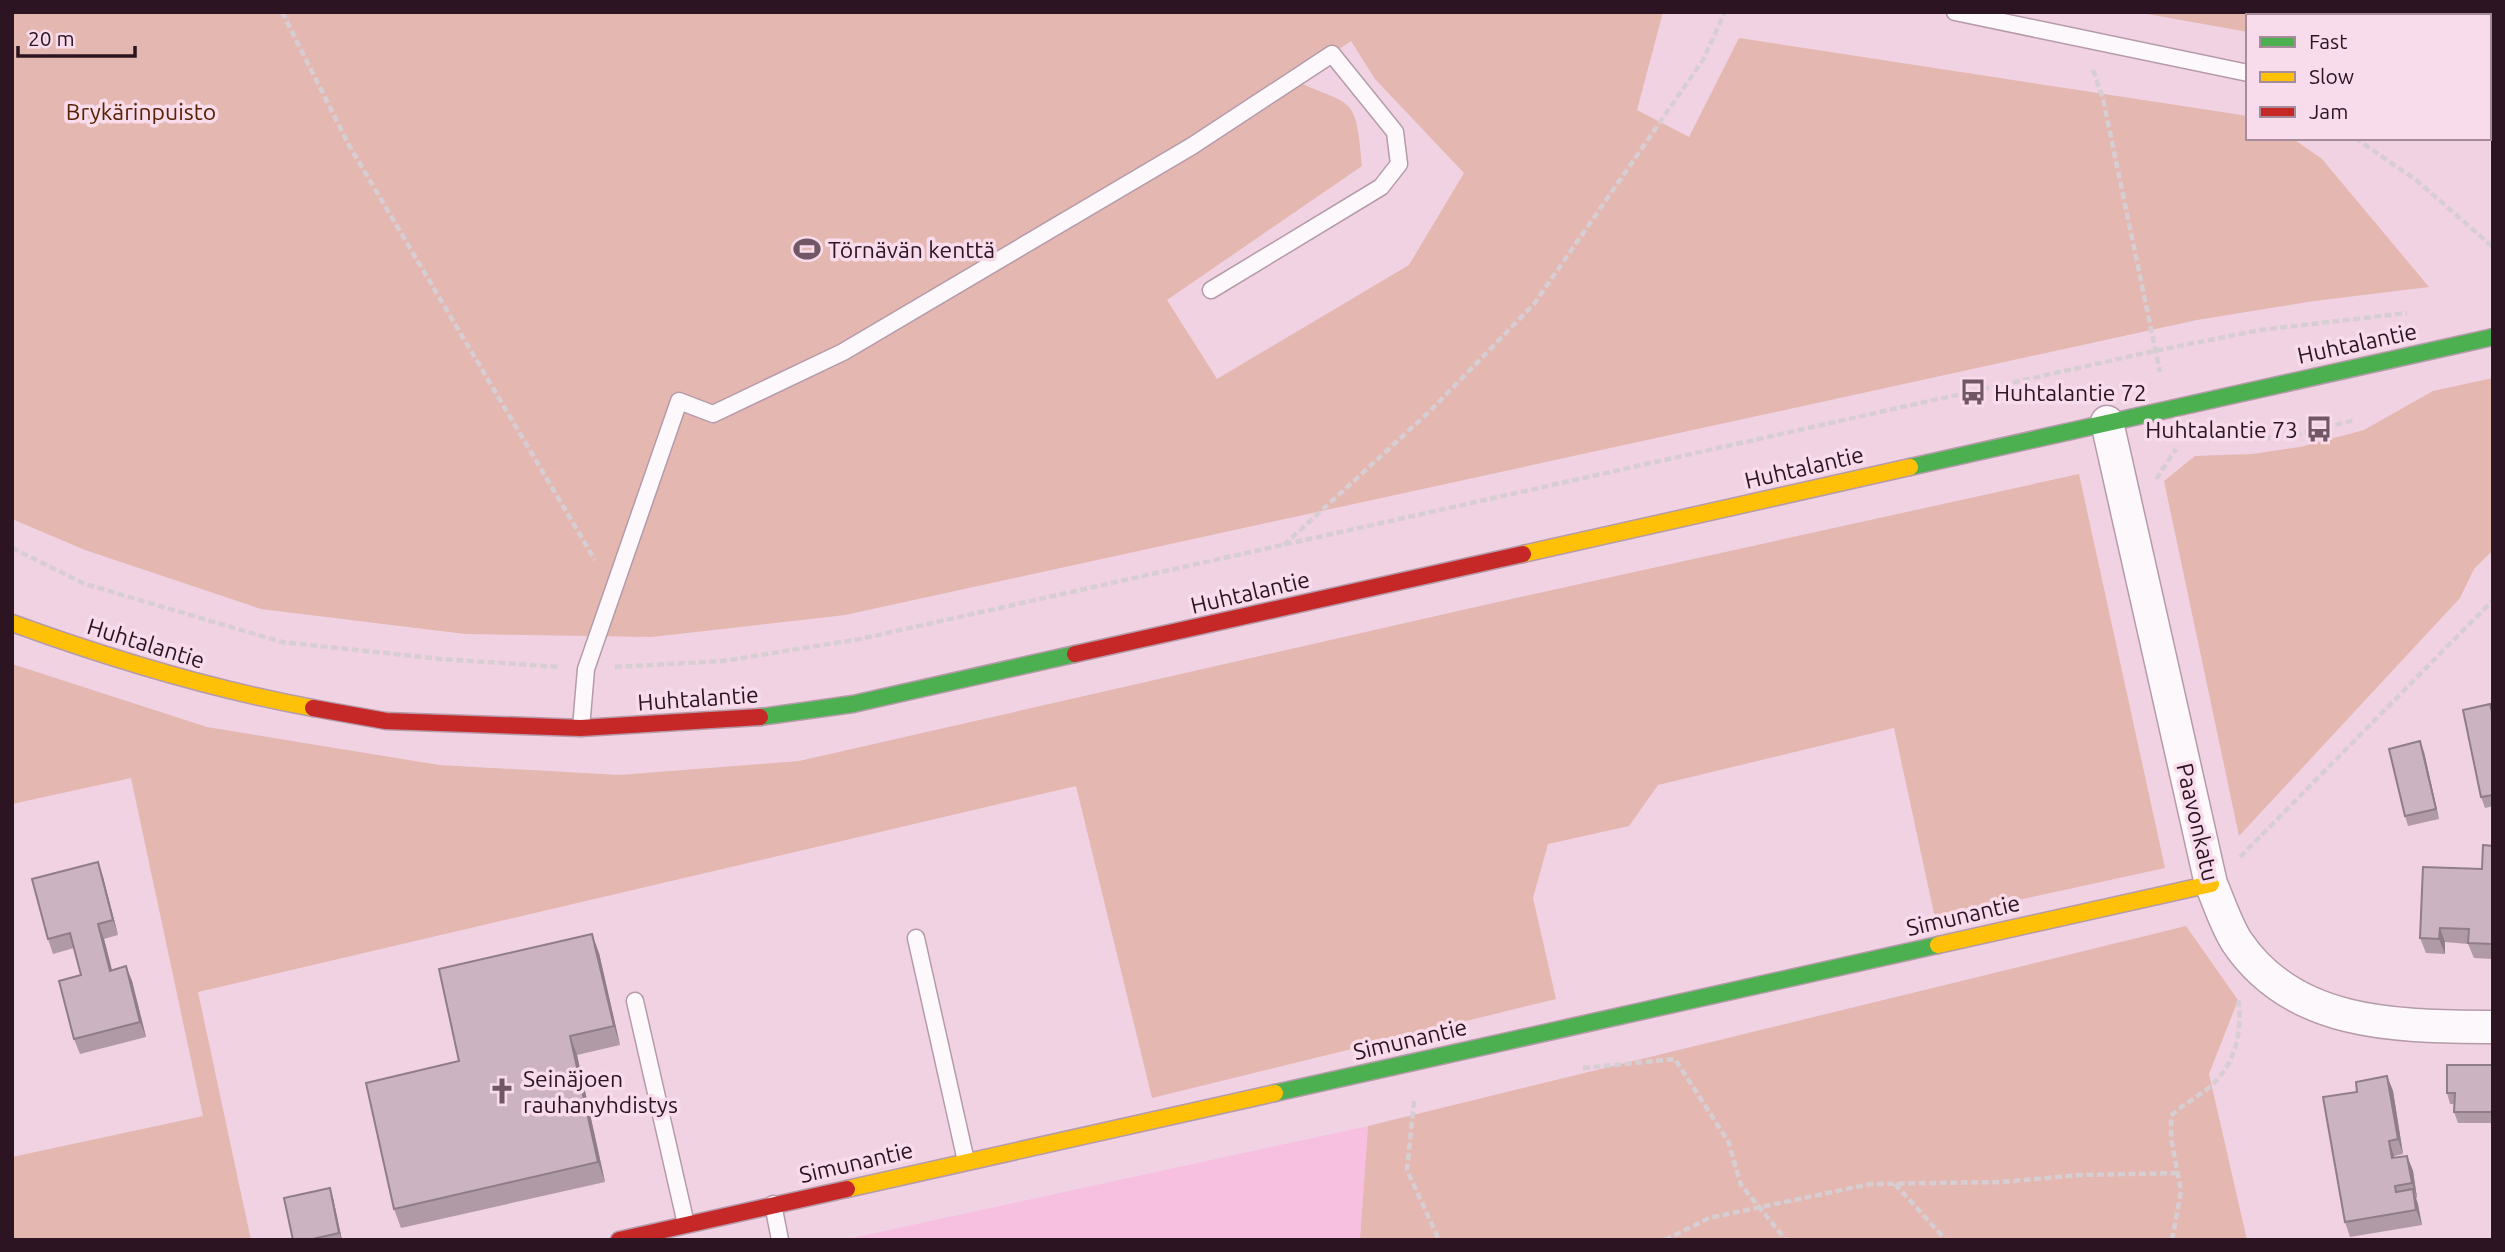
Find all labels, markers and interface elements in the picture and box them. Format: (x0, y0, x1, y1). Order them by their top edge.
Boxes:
scale bar (18, 14, 135, 58)
legend (2246, 14, 2491, 140)
text: 20 m (28, 26, 75, 50)
text: Fast (2309, 29, 2347, 53)
text: Slow (2309, 64, 2354, 88)
park label: Brykärinpuisto (66, 99, 216, 124)
text: Jam (2309, 99, 2348, 123)
sports icon: Törnävän kenttä (792, 234, 822, 264)
place label: Törnävän kenttä (828, 237, 995, 262)
street label: Huhtalantie (2295, 318, 2419, 368)
bus stop icon: Huhtalantie 72 (1958, 377, 1988, 407)
place label: Huhtalantie 72 (1994, 380, 2147, 405)
bus stop icon: Huhtalantie 73 (2304, 414, 2334, 444)
place label: Huhtalantie 73 (2145, 417, 2298, 442)
street label: Huhtalantie (1742, 441, 1866, 493)
street label: Huhtalantie (1188, 566, 1312, 618)
street label: Huhtalantie (84, 613, 208, 673)
street label: Huhtalantie (637, 681, 759, 715)
street label: Paavonkatu (2172, 760, 2224, 884)
street label: Simunantie (1904, 890, 2022, 940)
street label: Simunantie (1351, 1014, 1469, 1064)
place label: Seinäjoen rauhanyhdistys (523, 1066, 678, 1117)
church icon: Seinäjoen rauhanyhdistys (487, 1076, 517, 1106)
street label: Simunantie (797, 1137, 915, 1187)

